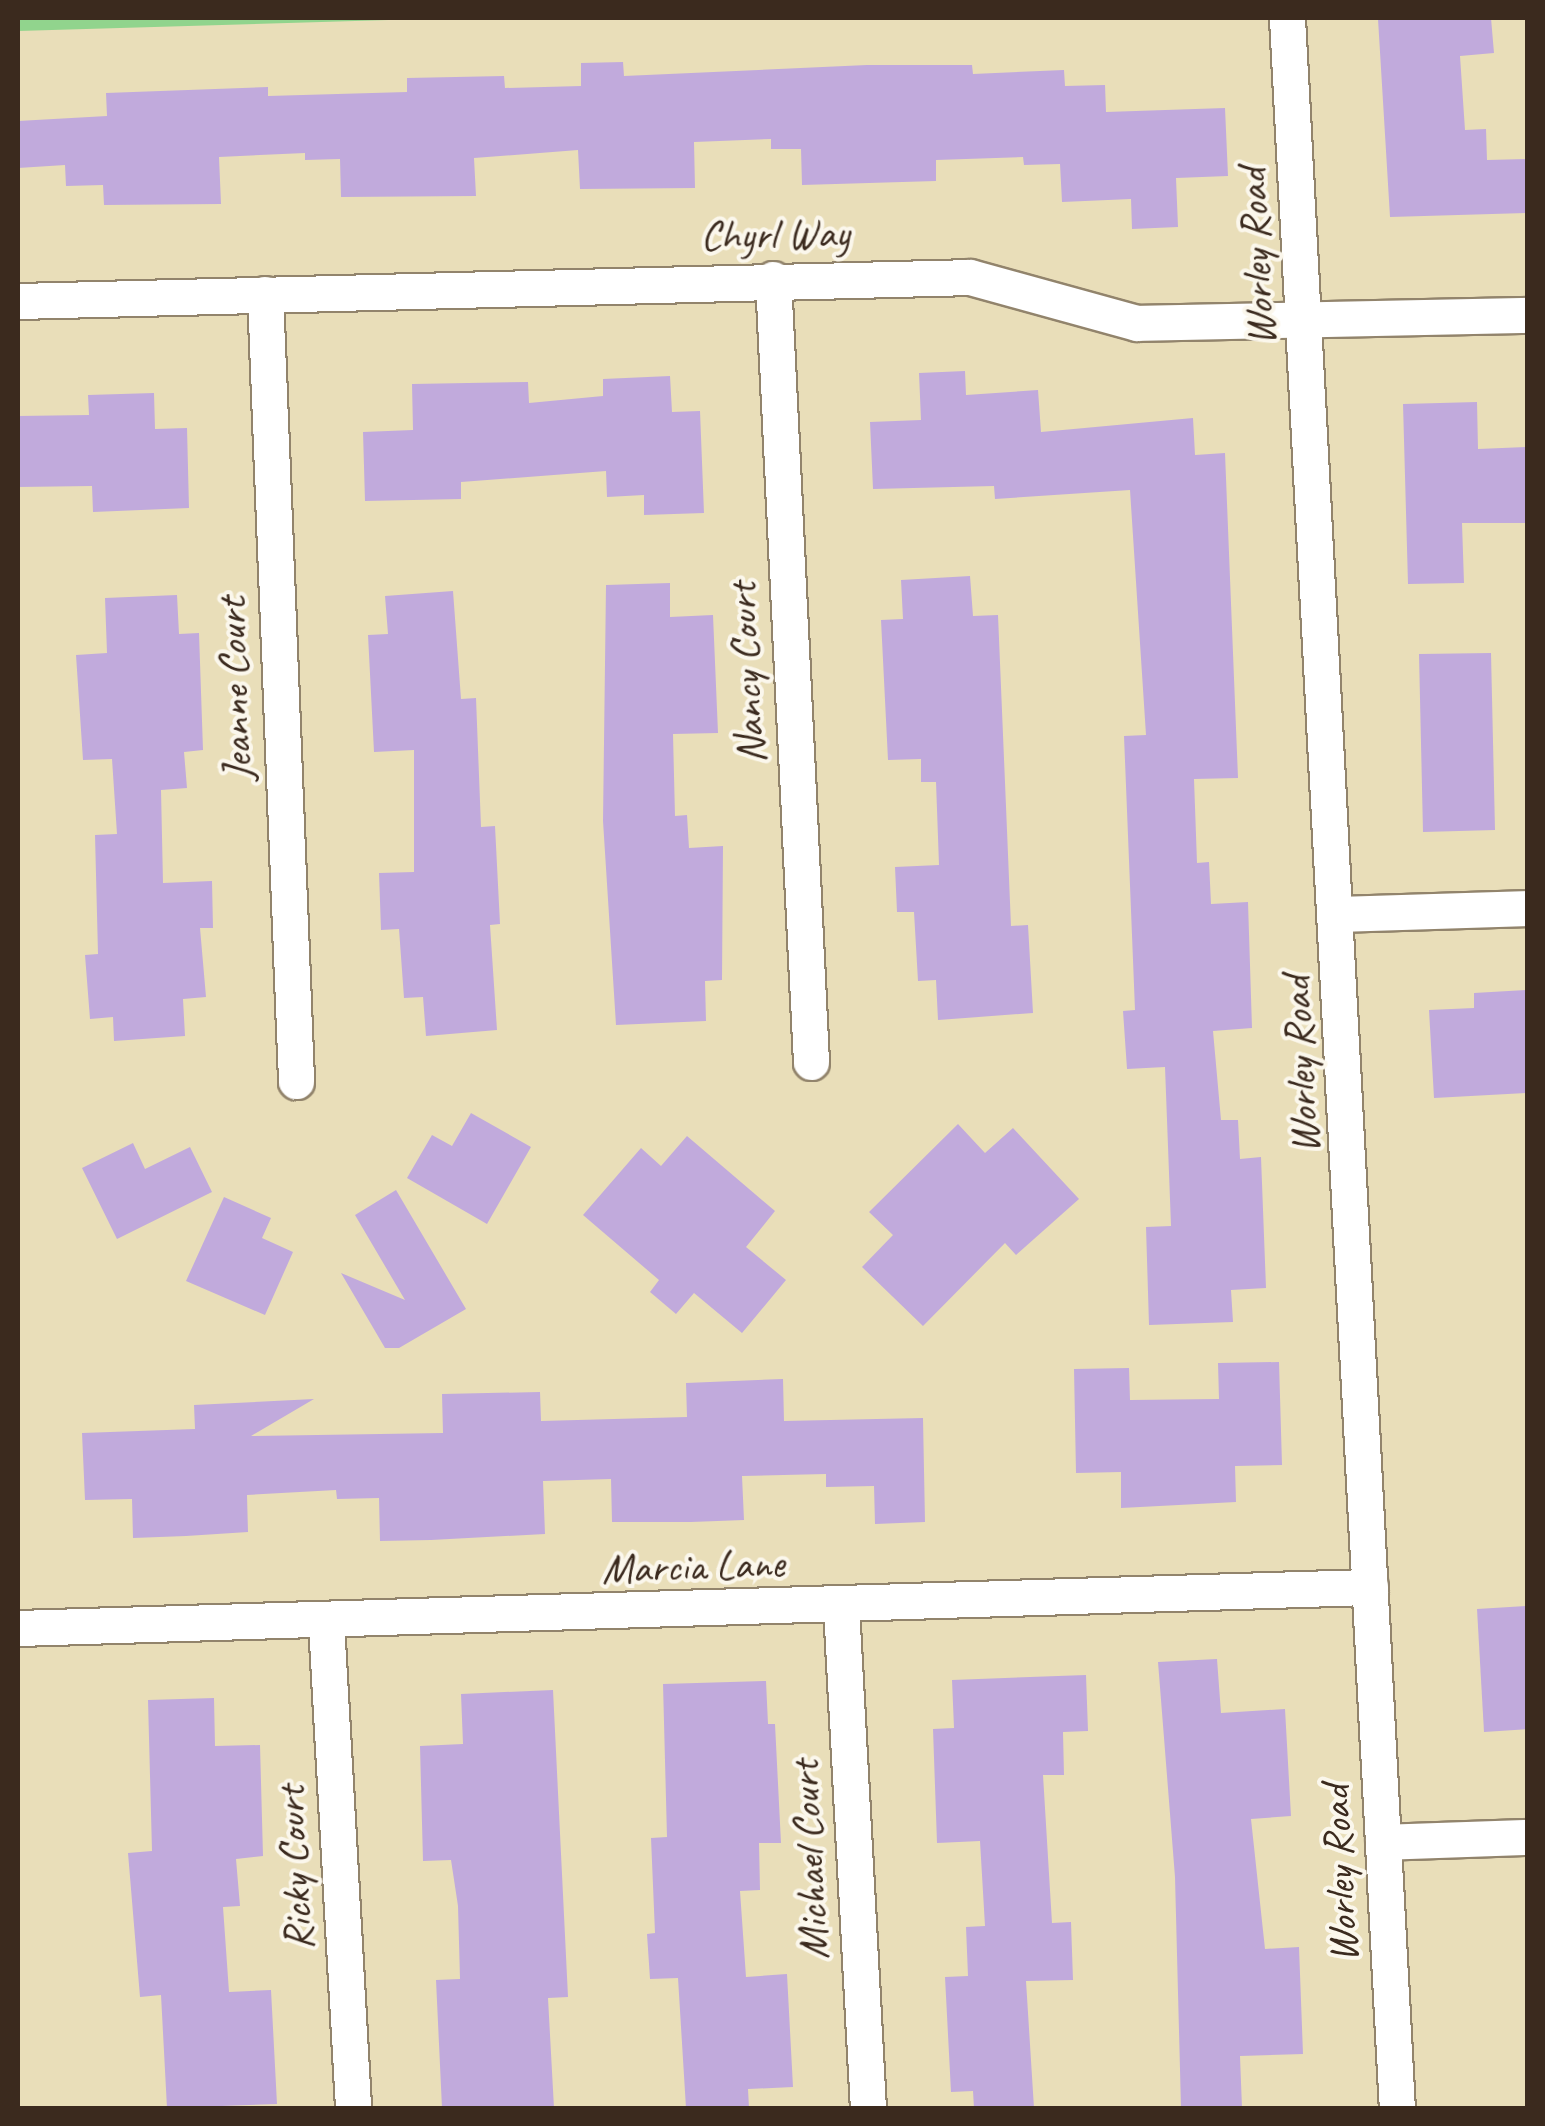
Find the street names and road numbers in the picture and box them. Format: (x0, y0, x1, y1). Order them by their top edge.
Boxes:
street label: Worley Road (1227, 168, 1287, 346)
street label: Chyrl Way (701, 209, 849, 261)
street label: Nancy Court (717, 581, 777, 765)
street label: Jeanne Court (207, 596, 263, 782)
street label: Worley Road (1271, 976, 1331, 1154)
street label: Marcia Lane (601, 1539, 785, 1595)
street label: Michael Court (780, 1759, 840, 1961)
street label: Ricky Court (266, 1785, 324, 1951)
street label: Worley Road (1310, 1785, 1370, 1963)

